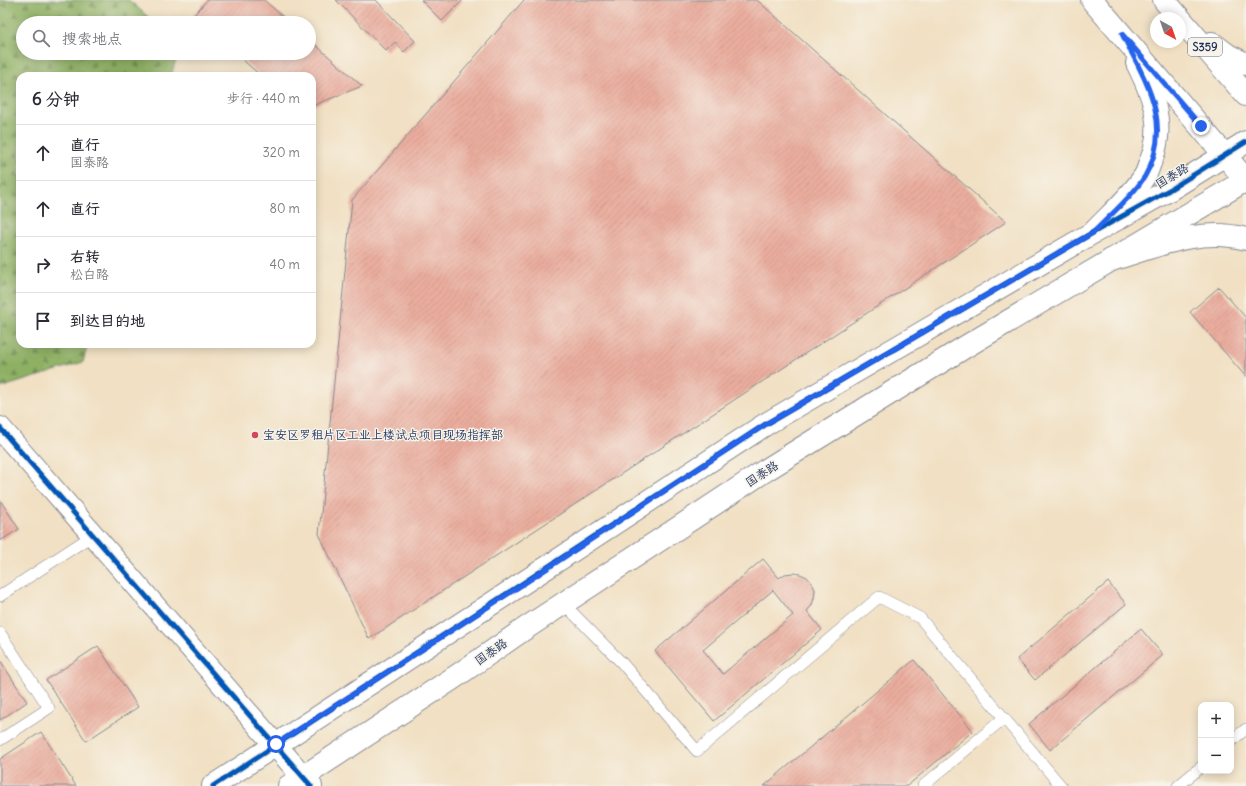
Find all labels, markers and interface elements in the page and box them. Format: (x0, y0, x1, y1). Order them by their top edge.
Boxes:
north arrow (1150, 12, 1186, 48)
search box (16, 16, 316, 60)
icon: search (30, 27, 52, 49)
text: 搜索地点 (62, 29, 122, 48)
road number: S359 (1188, 38, 1222, 56)
text: 6 分钟 (32, 88, 80, 110)
text: 步行 · 440 m (227, 90, 300, 107)
route end (1192, 117, 1210, 135)
text: 直行 (70, 135, 100, 154)
icon: ahead (32, 142, 54, 164)
text: 320 m (262, 144, 300, 161)
text: 国泰路 (70, 154, 109, 171)
street label: 国泰路 (1152, 160, 1191, 191)
icon: ahead (32, 198, 54, 220)
text: 直行 (70, 199, 100, 218)
text: 80 m (269, 200, 300, 217)
text: 右转 (70, 247, 100, 266)
icon: right (32, 254, 54, 276)
text: 40 m (269, 256, 300, 273)
text: 松白路 (70, 266, 109, 283)
icon: arrive (32, 310, 54, 332)
text: 到达目的地 (70, 311, 145, 330)
place label: 宝安区罗租片区工业上楼试点项目现场指挥部 (263, 427, 503, 442)
marker: 宝安区罗租片区工业上楼试点项目现场指挥部 (250, 430, 260, 440)
street label: 国泰路 (743, 457, 781, 490)
street label: 国泰路 (472, 635, 510, 668)
map controls (1198, 702, 1234, 774)
button: + (1198, 702, 1234, 738)
route start (267, 735, 285, 753)
button: − (1198, 738, 1234, 774)

